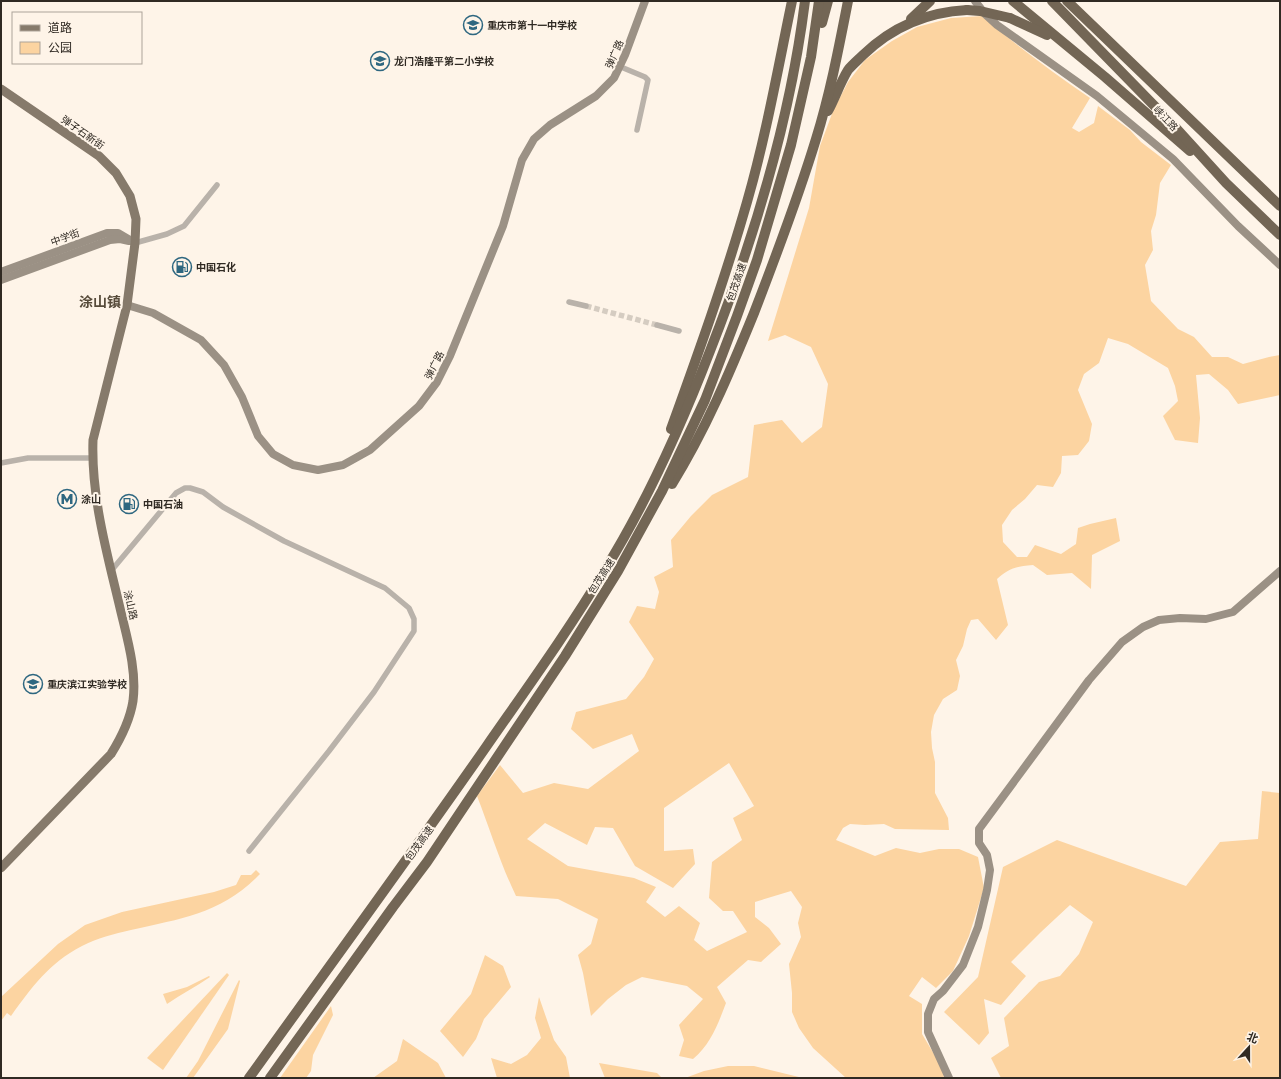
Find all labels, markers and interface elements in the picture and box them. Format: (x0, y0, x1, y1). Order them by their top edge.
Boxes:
legend (12, 12, 142, 64)
school or university icon: 重庆市第十一中学校 (462, 14, 484, 36)
place label: 重庆市第十一中学校 (487, 19, 577, 32)
text: 道路 (48, 20, 72, 35)
street label: 弹广路 (603, 38, 626, 71)
text: 公园 (48, 40, 72, 55)
school or university icon: 龙门浩隆平第二小学校 (369, 50, 391, 72)
place label: 龙门浩隆平第二小学校 (394, 55, 494, 68)
street label: 峡江路 (1151, 103, 1181, 134)
street label: 弹子石新街 (59, 113, 107, 152)
street label: 中学街 (49, 226, 81, 249)
fuel station icon: 中国石化 (171, 256, 193, 278)
place label: 中国石化 (196, 261, 236, 274)
street label: 包茂高速 (724, 261, 749, 303)
district label: 涂山镇 (79, 293, 121, 311)
street label: 弹广路 (422, 349, 447, 382)
metro station icon: 涂山 (56, 488, 78, 510)
place label: 涂山 (81, 493, 101, 506)
fuel station icon: 中国石油 (118, 493, 140, 515)
place label: 中国石油 (143, 498, 183, 511)
street label: 包茂高速 (585, 556, 618, 597)
street label: 涂山路 (121, 589, 140, 621)
school or university icon: 重庆滨江实验学校 (22, 673, 44, 695)
place label: 重庆滨江实验学校 (47, 678, 127, 691)
street label: 包茂高速 (402, 823, 436, 863)
north arrow (1229, 1027, 1269, 1067)
text: 北 (1245, 1029, 1260, 1046)

